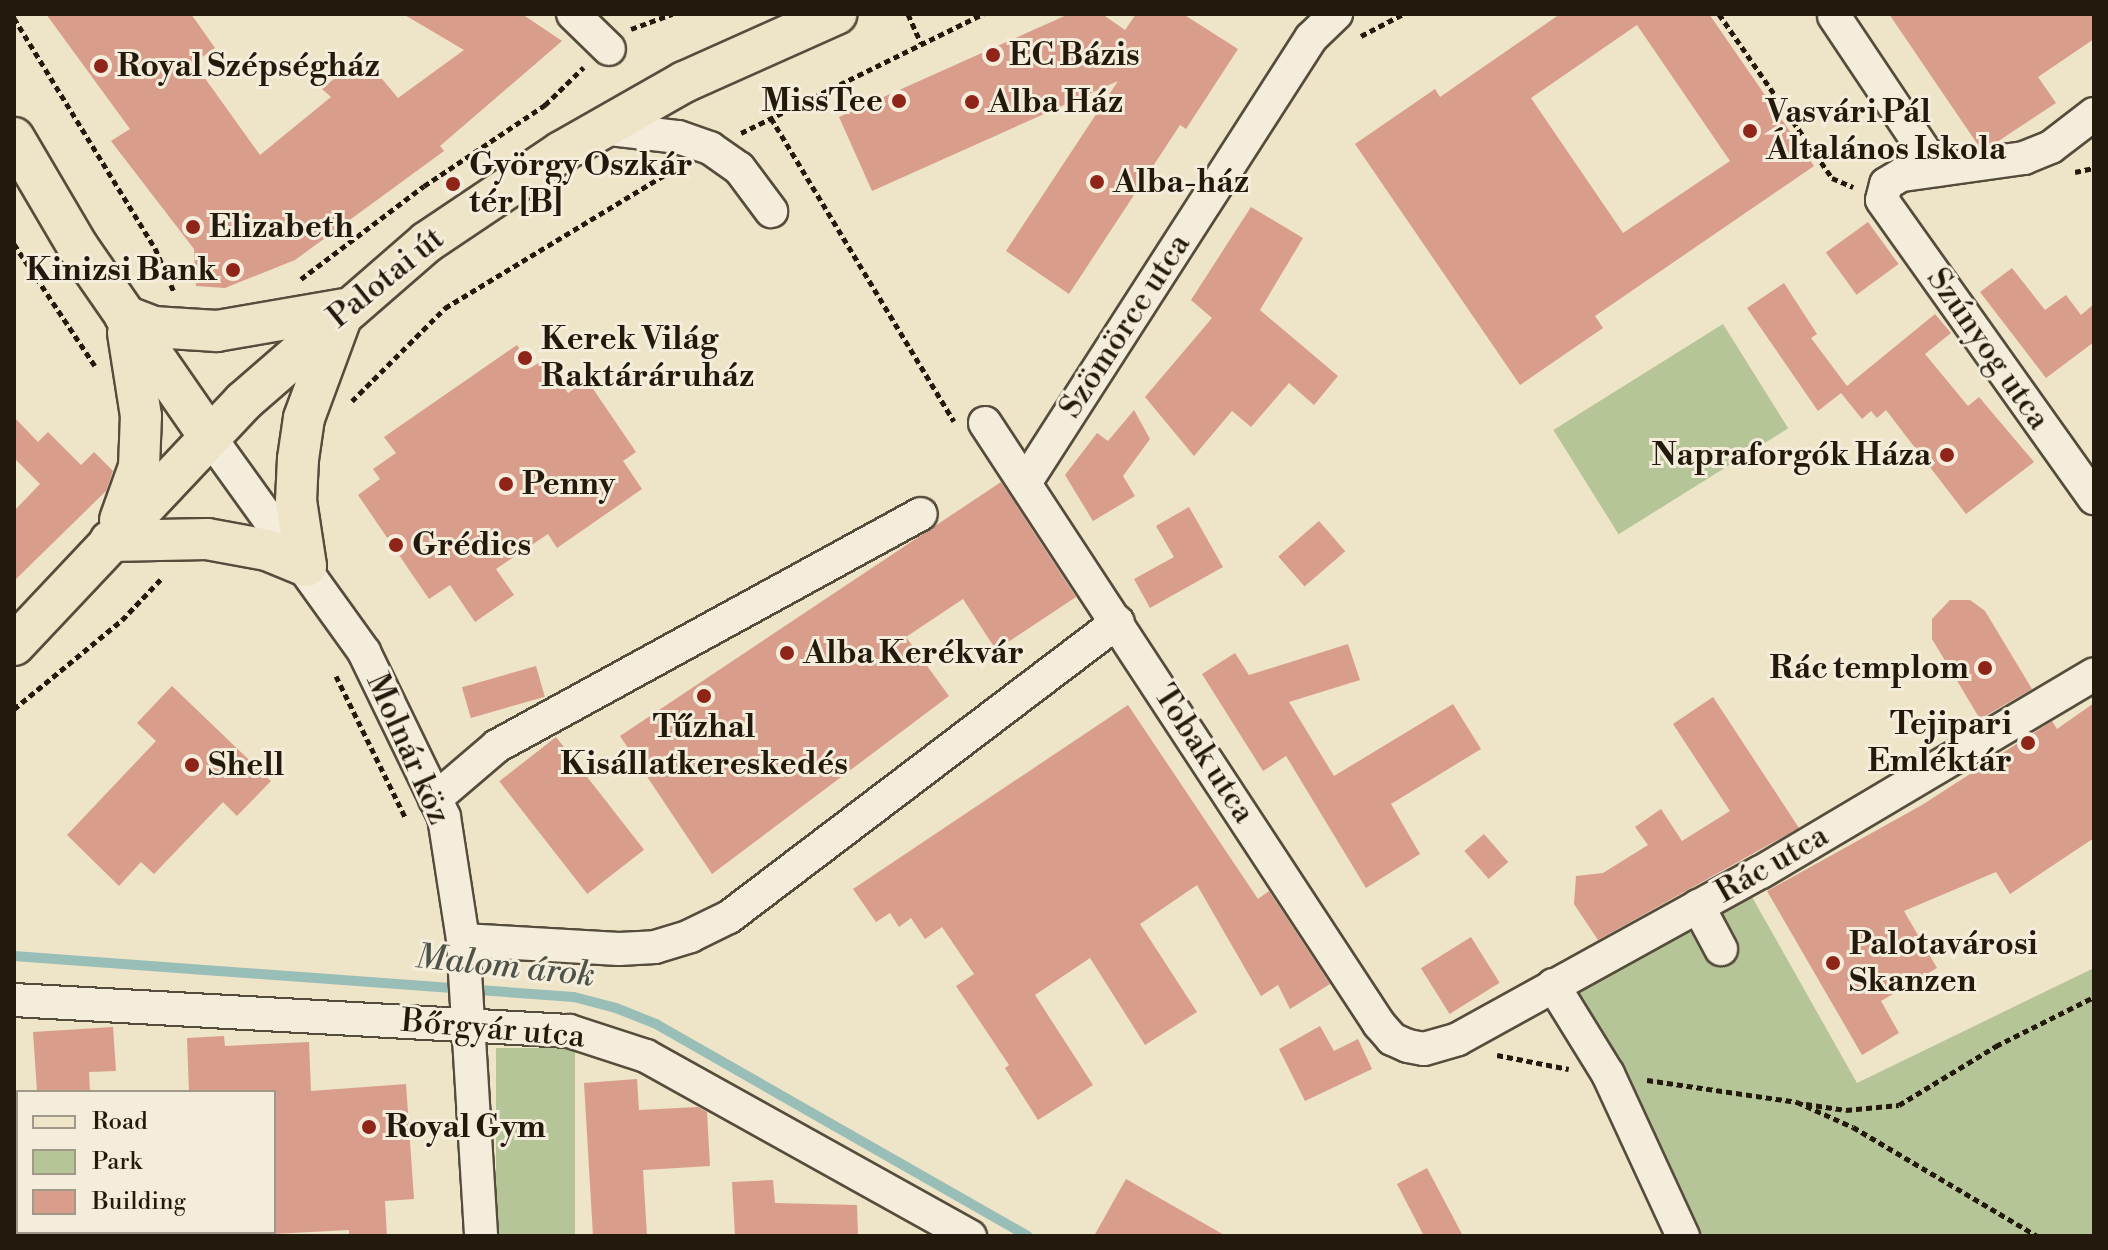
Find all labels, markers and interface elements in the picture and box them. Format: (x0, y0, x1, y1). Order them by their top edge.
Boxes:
place label: EC Bázis (1009, 36, 1140, 74)
marker: EC Bázis (984, 46, 1002, 64)
place label: Royal Szépségház (117, 47, 380, 85)
marker: Royal Szépségház (92, 57, 110, 75)
place label: MissTee (761, 82, 883, 120)
place label: Alba Ház (988, 83, 1123, 121)
marker: MissTee (890, 92, 908, 110)
marker: Alba Ház (963, 93, 981, 111)
place label: Vasvári Pál Általános Iskola (1766, 94, 2006, 169)
marker: Vasvári Pál Általános Iskola (1741, 122, 1759, 140)
place label: György Oszkár tér [B] (469, 147, 693, 222)
place label: Alba-ház (1113, 163, 1249, 201)
marker: Alba-ház (1088, 173, 1106, 191)
marker: György Oszkár tér [B] (444, 175, 462, 193)
place label: Elizabeth (209, 208, 354, 246)
marker: Elizabeth (184, 218, 202, 236)
street label: Palotai út (320, 220, 452, 336)
street label: Szömörce utca (1051, 227, 1199, 425)
place label: Kinizsi Bank (26, 251, 217, 289)
marker: Kinizsi Bank (224, 261, 242, 279)
street label: Szúnyog utca (1918, 261, 2058, 437)
place label: Kerek Világ Raktáráruház (541, 321, 754, 396)
marker: Kerek Világ Raktáráruház (516, 349, 534, 367)
place label: Napraforgók Háza (1652, 436, 1931, 474)
marker: Napraforgók Háza (1938, 446, 1956, 464)
place label: Penny (522, 465, 615, 503)
marker: Penny (497, 475, 515, 493)
place label: Grédics (412, 526, 531, 564)
marker: Grédics (387, 536, 405, 554)
place label: Alba Kerékvár (803, 634, 1024, 672)
marker: Alba Kerékvár (778, 644, 796, 662)
place label: Rác templom (1770, 649, 1969, 687)
marker: Rác templom (1976, 659, 1994, 677)
street label: Molnár köz (358, 668, 458, 830)
street label: Tobak utca (1145, 678, 1263, 830)
marker: Tűzhal Kisállatkereskedés (695, 687, 713, 705)
place label: Tejipari Emléktár (1867, 706, 2012, 781)
place label: Tűzhal Kisállatkereskedés (560, 709, 848, 784)
marker: Tejipari Emléktár (2019, 734, 2037, 752)
place label: Shell (208, 746, 284, 784)
marker: Shell (183, 756, 201, 774)
street label: Rác utca (1709, 817, 1835, 911)
place label: Palotavárosi Skanzen (1849, 926, 2038, 1001)
water label: Malom árok (413, 937, 597, 997)
marker: Palotavárosi Skanzen (1824, 954, 1842, 972)
street label: Bőrgyár utca (400, 1002, 586, 1056)
legend (16, 1090, 276, 1234)
text: Road (92, 1107, 148, 1137)
place label: Royal Gym (385, 1108, 546, 1146)
marker: Royal Gym (360, 1118, 378, 1136)
text: Park (92, 1147, 142, 1177)
text: Building (92, 1187, 186, 1217)

